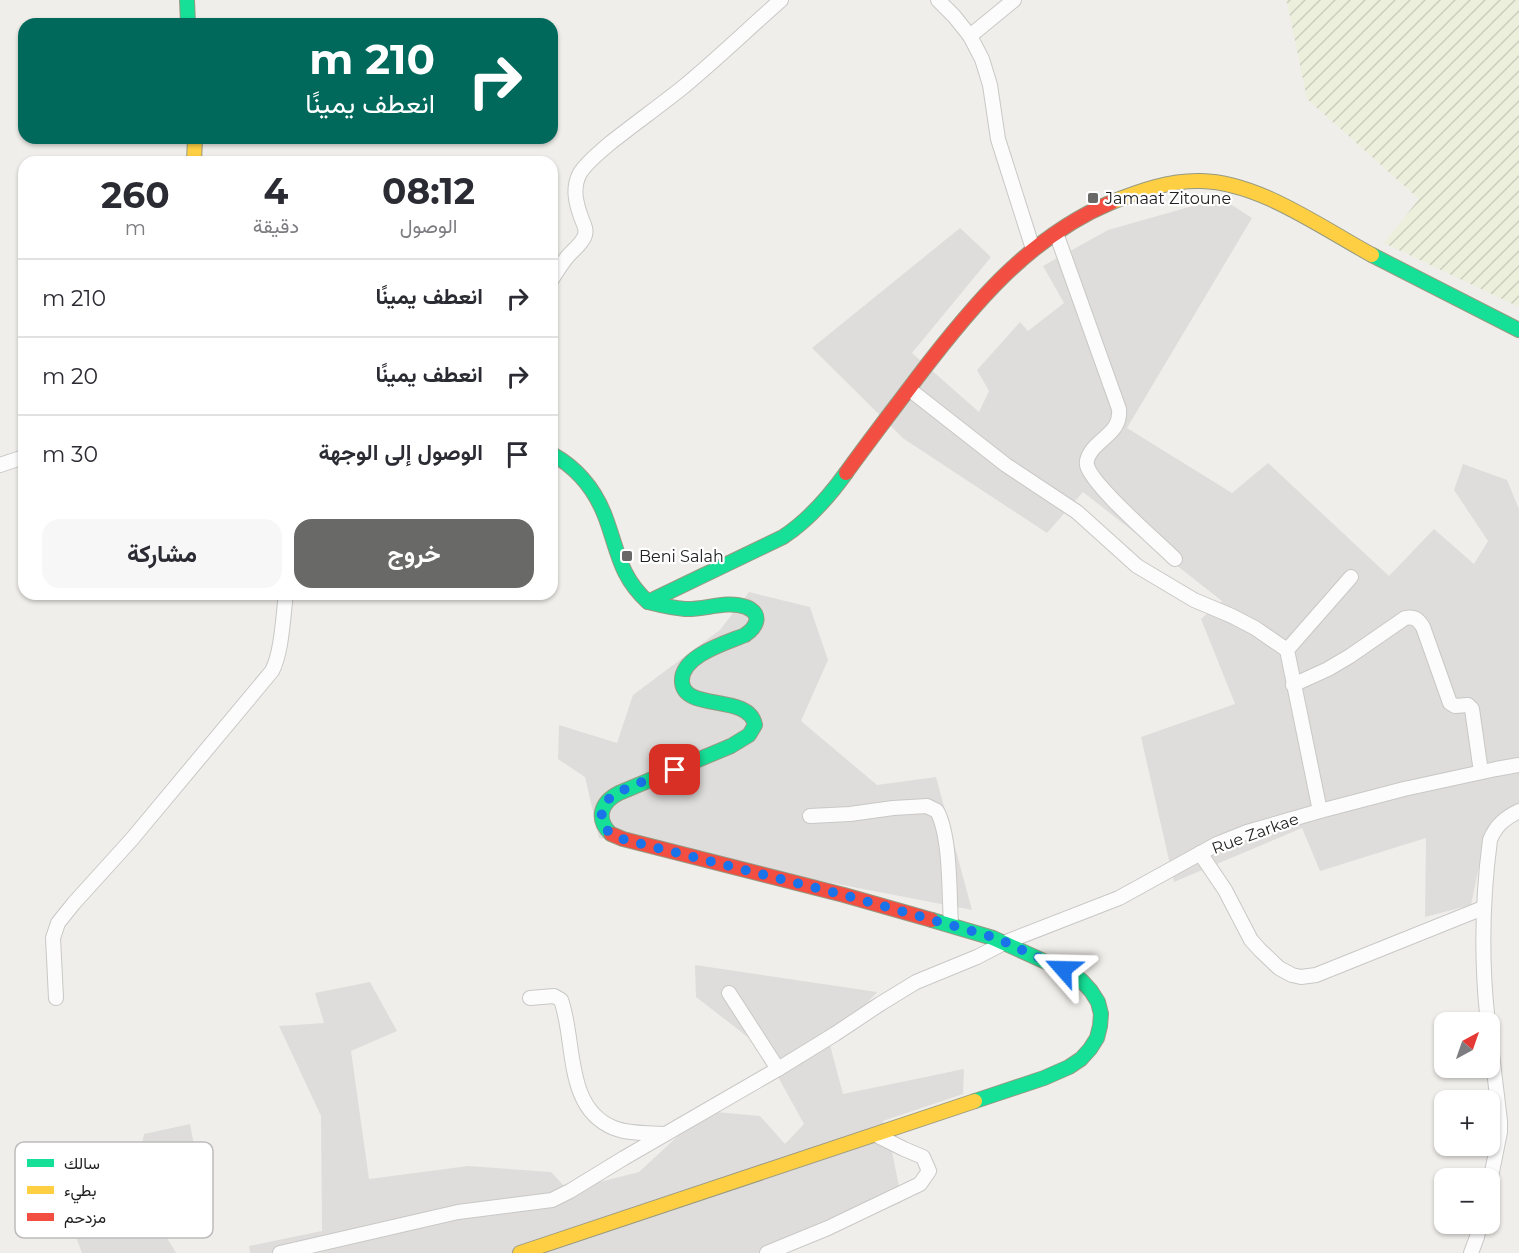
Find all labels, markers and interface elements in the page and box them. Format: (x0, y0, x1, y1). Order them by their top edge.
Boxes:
text: 210 m (309, 33, 435, 85)
icon: right (456, 42, 534, 120)
text: انعطف يمينًا (305, 87, 435, 120)
text: 4 (263, 169, 288, 213)
text: 08:12 (382, 169, 475, 213)
text: 260 (101, 173, 170, 217)
place label: Jamaat Zitoune (1104, 189, 1231, 208)
marker: Jamaat Zitoune (1086, 191, 1100, 205)
text: دقيقة (253, 214, 299, 238)
text: الوصول (400, 214, 457, 238)
text: m (125, 216, 146, 240)
icon: right (501, 282, 534, 315)
text: انعطف يمينًا (375, 283, 483, 310)
text: 210 m (42, 285, 106, 312)
icon: right (501, 360, 534, 393)
text: انعطف يمينًا (375, 361, 483, 388)
text: 20 m (42, 363, 98, 390)
icon: arrive (501, 438, 534, 471)
text: الوصول إلى الوجهة (318, 439, 483, 466)
text: 30 m (42, 441, 98, 468)
button: مشاركة (42, 519, 282, 588)
button: خروج (294, 519, 534, 588)
place label: Beni Salah (639, 547, 724, 566)
marker: Beni Salah (620, 549, 634, 563)
pin (649, 744, 700, 795)
icon: arrive (658, 753, 691, 786)
street label: Rue Zarkae (1209, 809, 1301, 858)
position arrow (1031, 937, 1095, 1001)
north arrow (1434, 1012, 1500, 1078)
map controls (1434, 1012, 1500, 1234)
button: + (1434, 1090, 1500, 1156)
legend (15, 1142, 213, 1238)
text: سالك (64, 1154, 100, 1173)
button: − (1434, 1168, 1500, 1234)
text: بطيء (64, 1181, 96, 1204)
text: مزدحم (64, 1208, 106, 1228)

